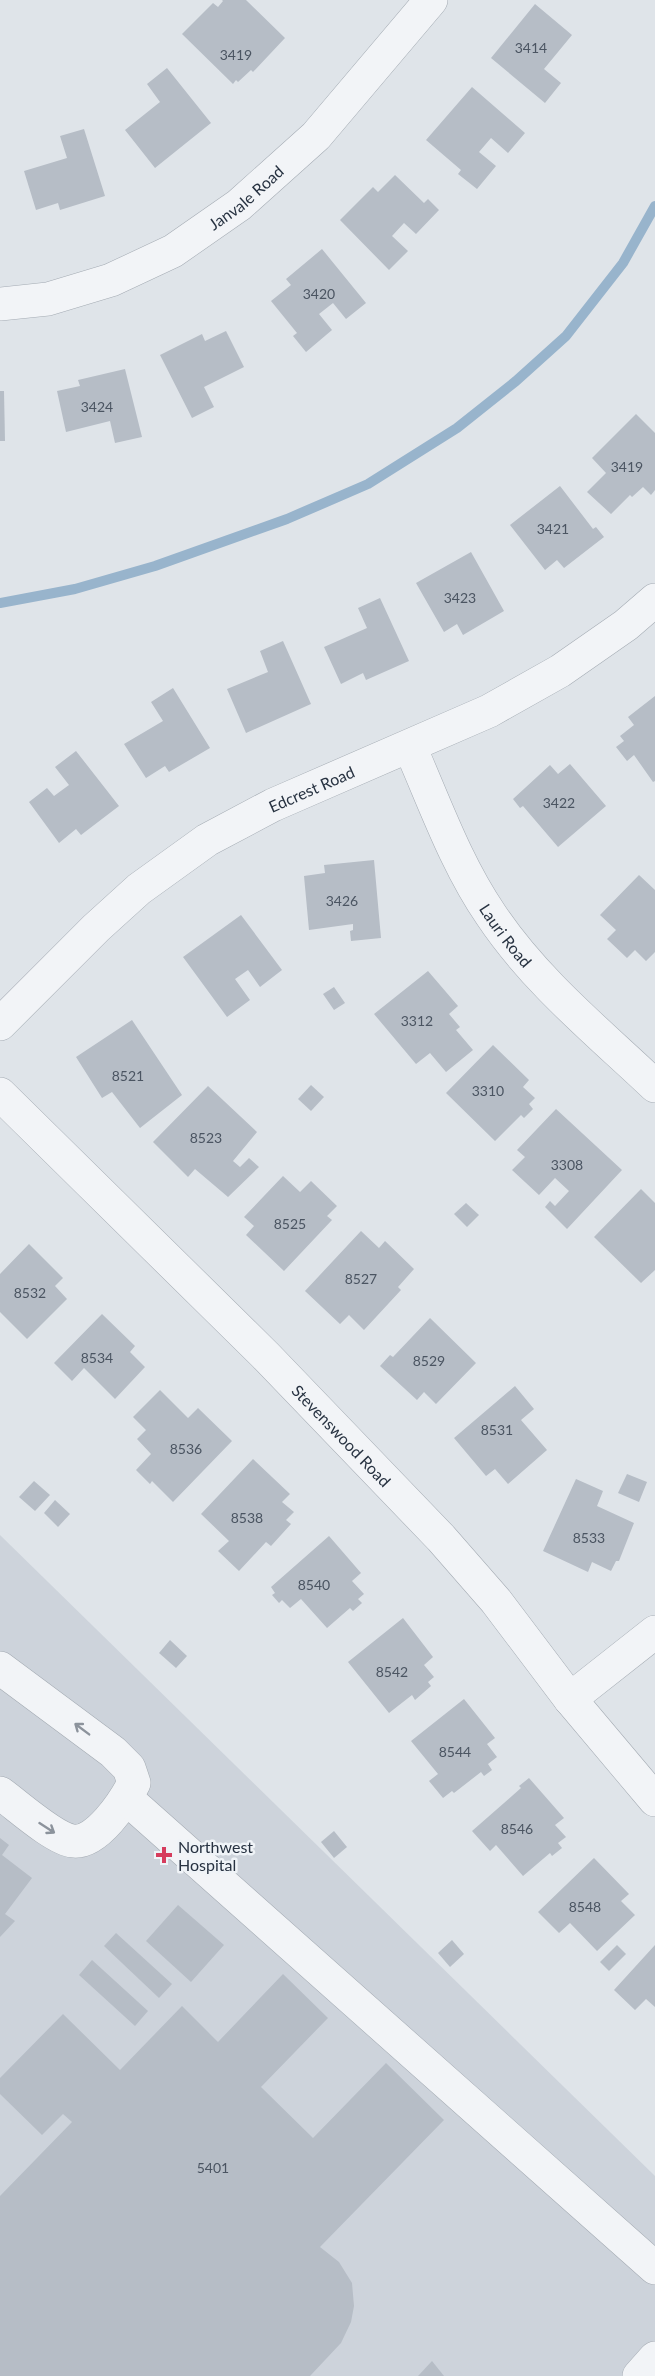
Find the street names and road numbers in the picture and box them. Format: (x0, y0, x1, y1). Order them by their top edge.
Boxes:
street label: Janvale Road (204, 161, 287, 233)
street label: Edcrest Road (265, 761, 357, 815)
street label: Lauri Road (476, 900, 536, 971)
street label: Stevenswood Road (289, 1380, 395, 1490)

